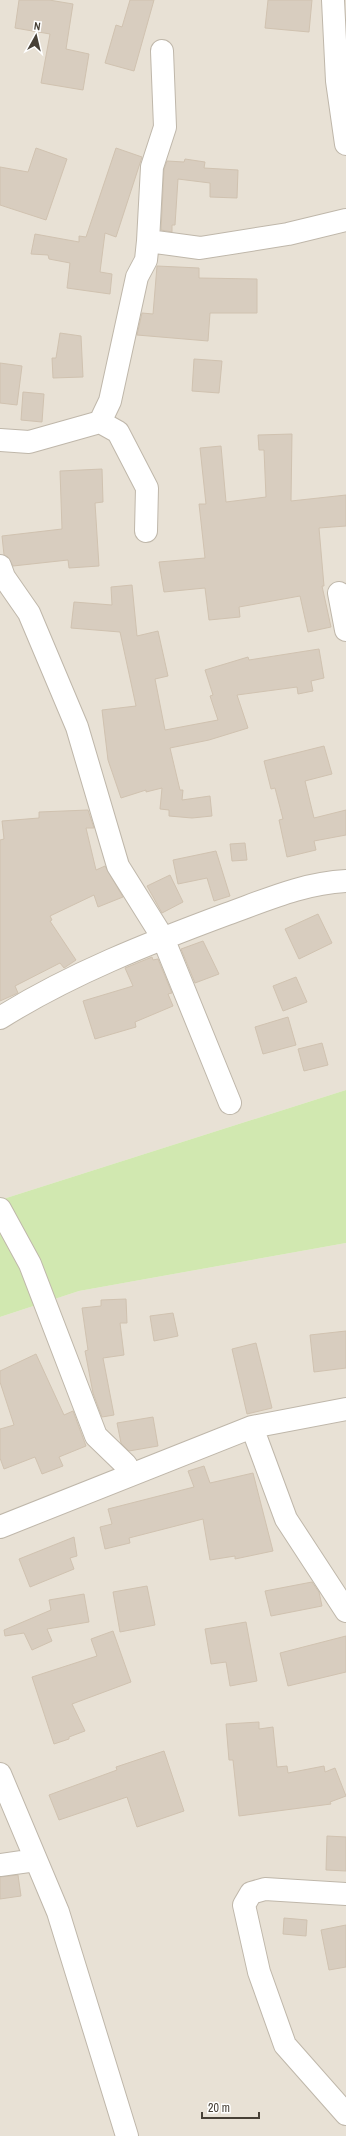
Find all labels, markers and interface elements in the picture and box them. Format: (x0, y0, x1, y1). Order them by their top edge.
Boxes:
north arrow (16, 16, 56, 56)
text: N (33, 19, 42, 33)
scale bar (202, 2094, 259, 2120)
text: 20 m (208, 2100, 230, 2116)

